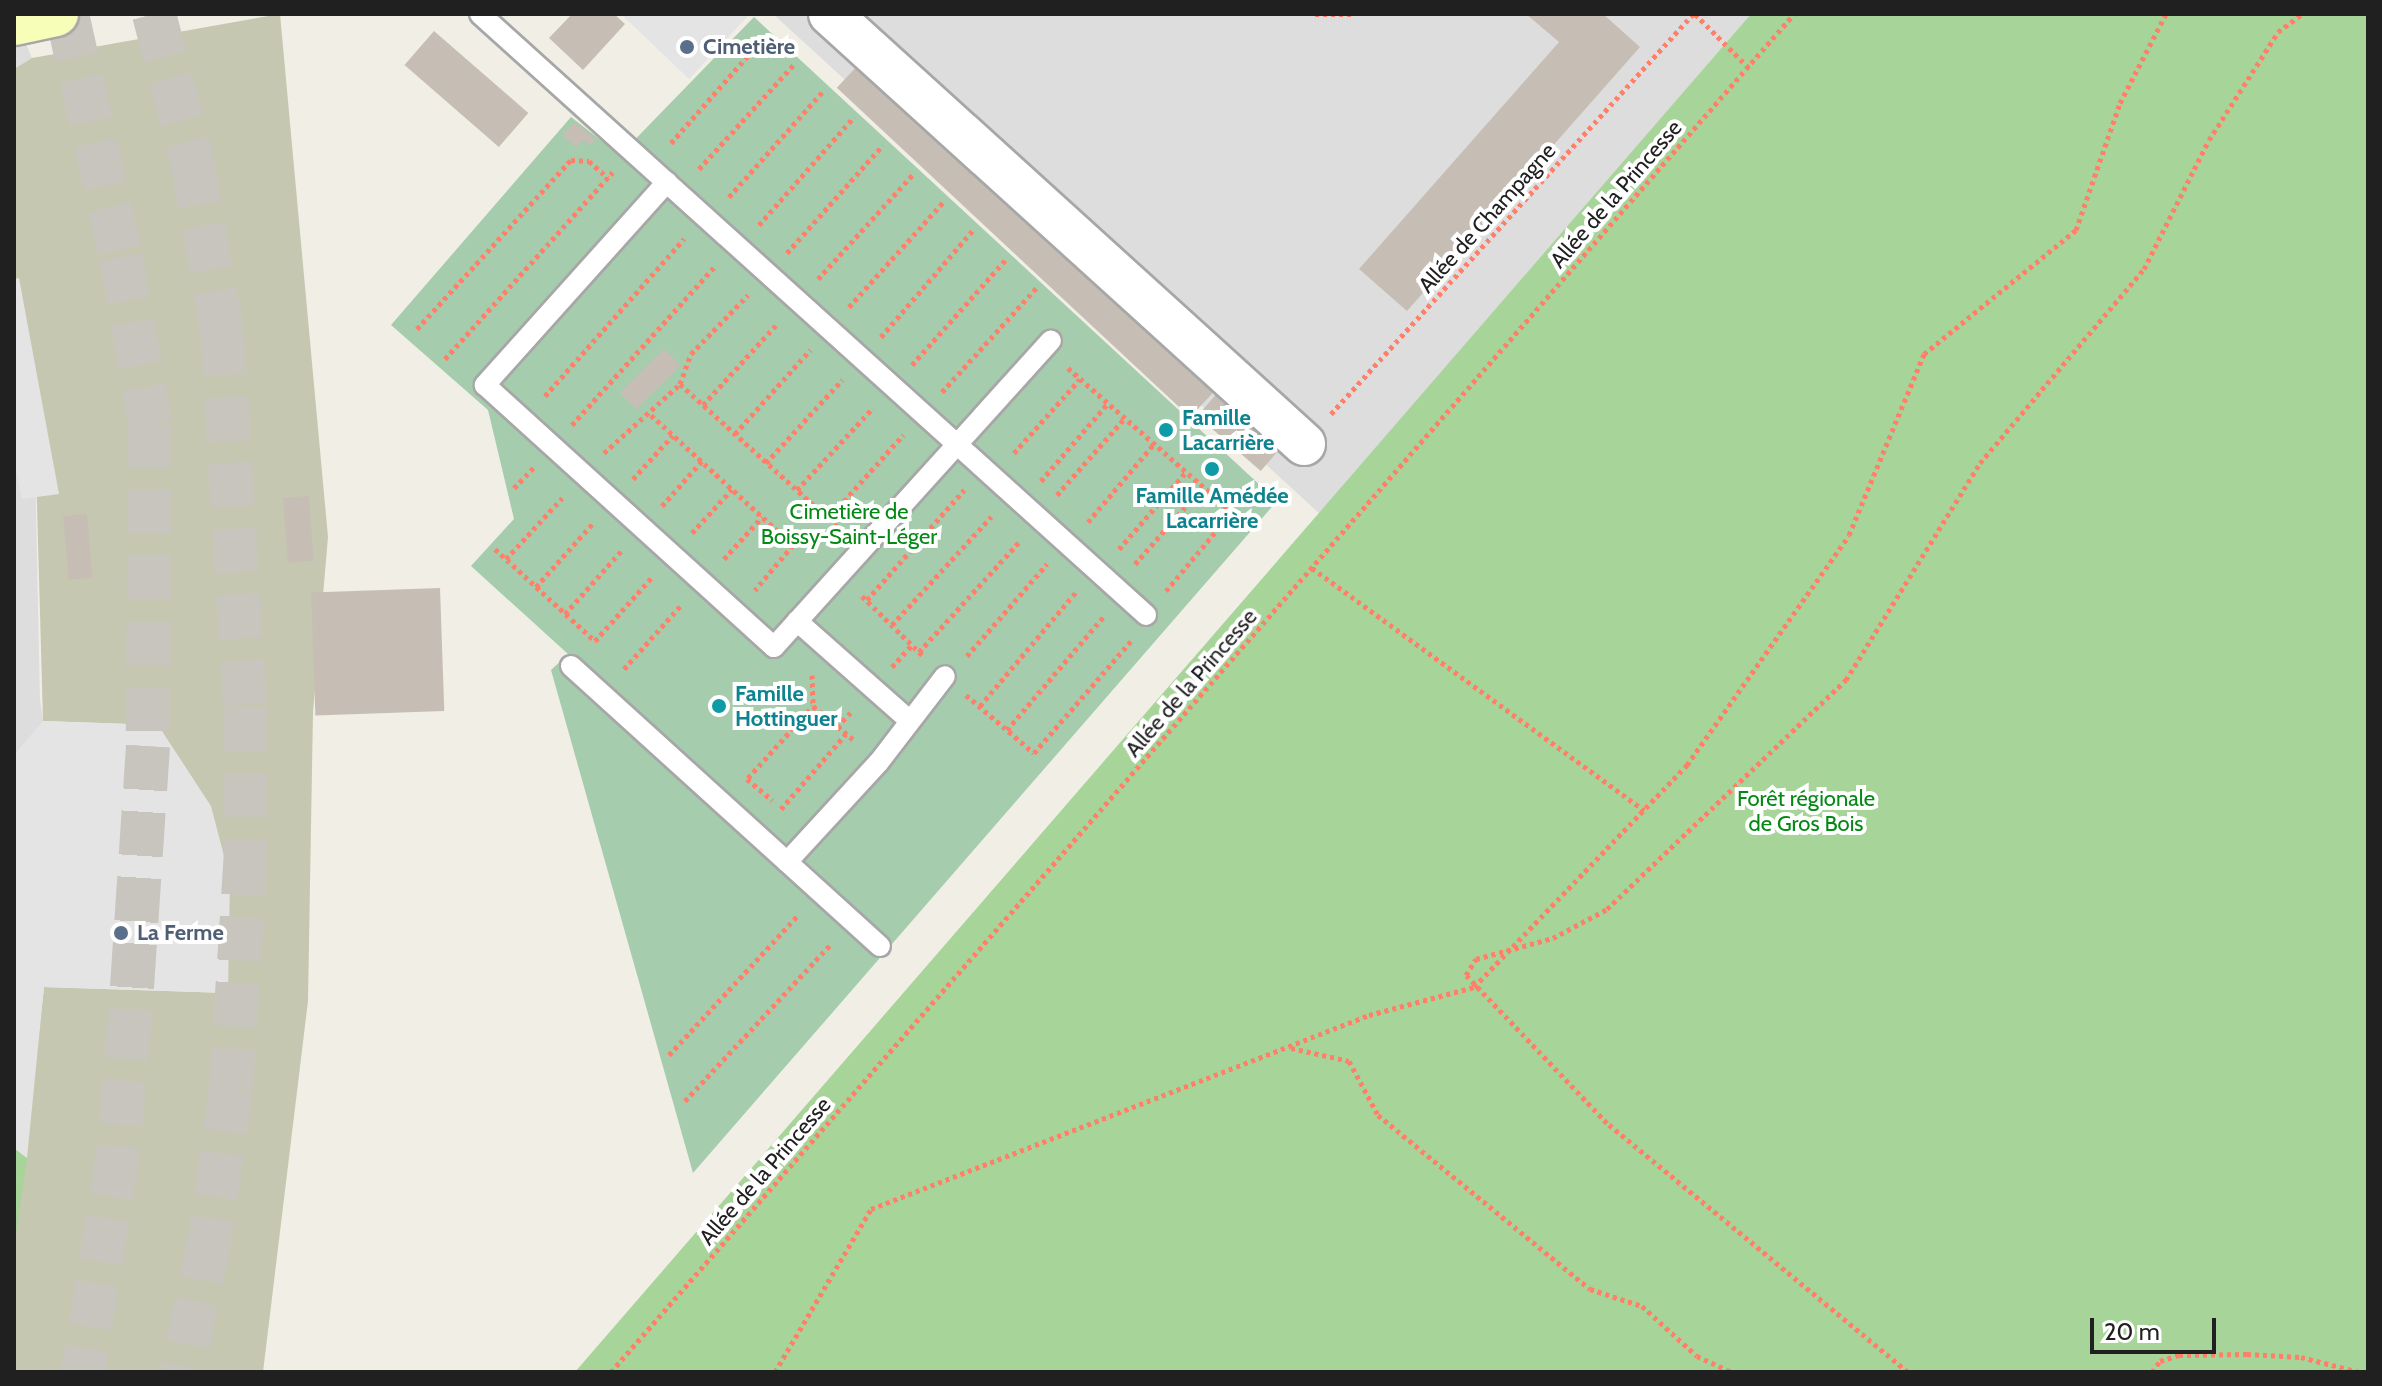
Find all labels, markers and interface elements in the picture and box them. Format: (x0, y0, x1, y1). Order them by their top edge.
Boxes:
place label: Cimetière (703, 34, 795, 60)
marker: Cimetière (678, 38, 696, 56)
street label: Allée de la Princesse (1545, 115, 1687, 273)
street label: Allée de Champagne (1413, 138, 1561, 298)
place label: Famille Lacarrière (1182, 404, 1274, 456)
marker: Famille Lacarrière (1157, 421, 1175, 439)
marker: Famille Amédée Lacarrière (1203, 460, 1221, 478)
place label: Famille Amédée Lacarrière (1135, 482, 1289, 534)
park label: Cimetière de Boissy-Saint-Léger (761, 498, 937, 550)
street label: Allée de la Princesse (1120, 604, 1262, 762)
place label: Famille Hottinguer (735, 680, 837, 732)
marker: Famille Hottinguer (710, 697, 728, 715)
park label: Forêt régionale de Gros Bois (1737, 785, 1875, 836)
place label: La Ferme (137, 920, 224, 946)
marker: La Ferme (112, 924, 130, 942)
street label: Allée de la Princesse (694, 1092, 836, 1250)
scale bar (2094, 1302, 2220, 1352)
text: 20 m (2104, 1317, 2160, 1346)

